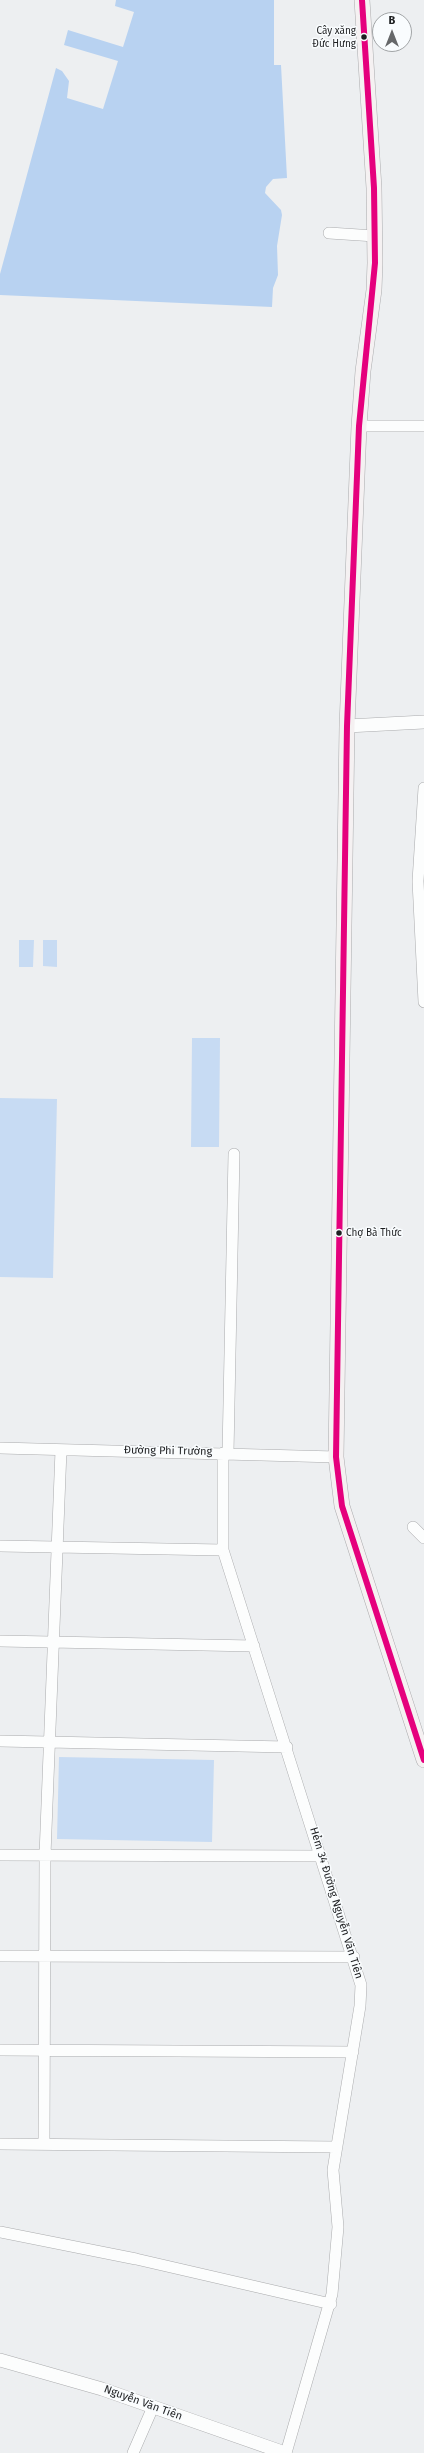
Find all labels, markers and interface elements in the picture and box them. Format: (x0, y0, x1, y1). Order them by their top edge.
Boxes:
north arrow (372, 12, 412, 52)
text: B (389, 14, 395, 27)
place label: Cây xăng Đức Hưng (312, 25, 356, 48)
marker: Cây xăng Đức Hưng (359, 32, 369, 42)
place label: Chợ Bà Thức (346, 1227, 402, 1239)
marker: Chợ Bà Thức (334, 1228, 344, 1238)
street label: Đường Phi Trường (124, 1444, 212, 1458)
street label: Hẻm 34 Đường Nguyễn Văn Tiên (307, 1826, 365, 1980)
street label: Nguyễn Văn Tiên (102, 2383, 184, 2423)

